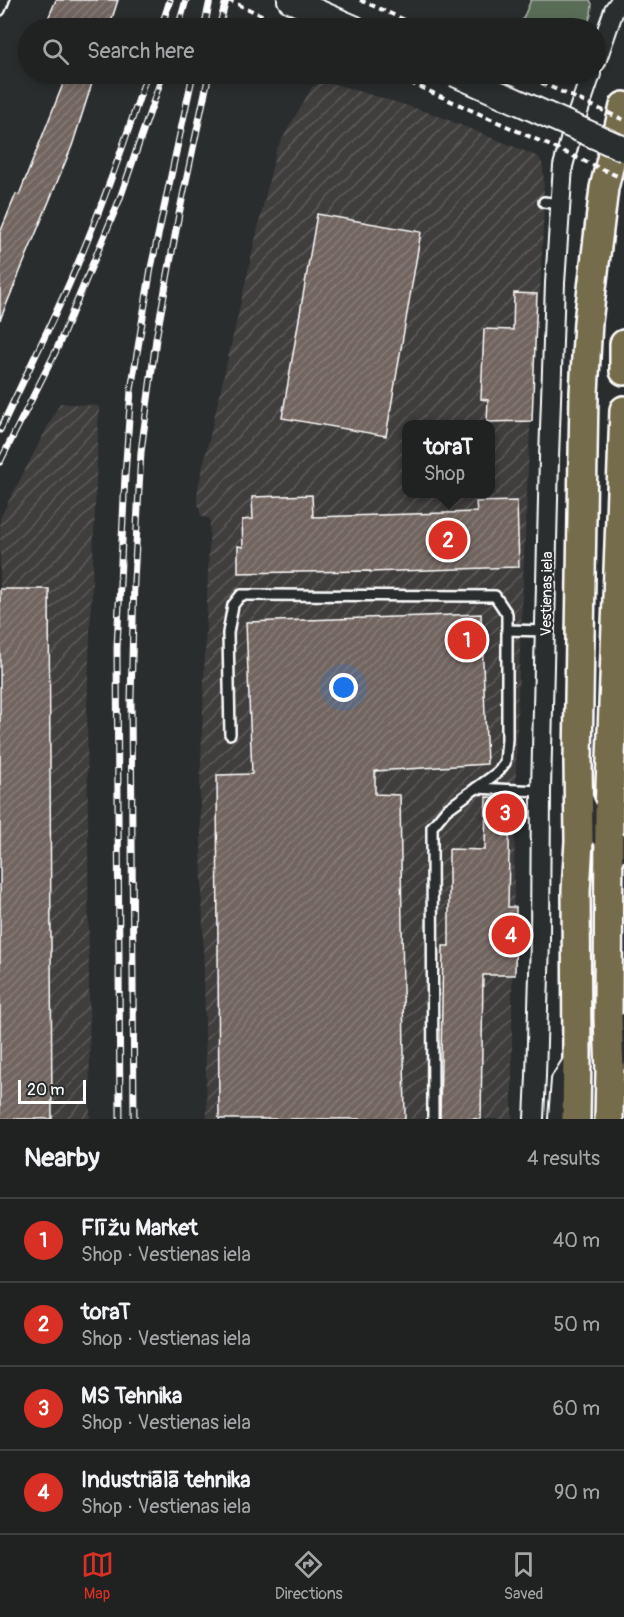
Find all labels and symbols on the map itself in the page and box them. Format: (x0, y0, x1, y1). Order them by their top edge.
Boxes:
pin: 2 (428, 518, 468, 562)
street label: Vestienas iela (537, 551, 557, 637)
pin: 1 (448, 618, 486, 662)
your location (329, 673, 358, 702)
pin: 3 (486, 790, 524, 836)
pin: 4 (492, 912, 530, 958)
scale bar (18, 1077, 86, 1104)

